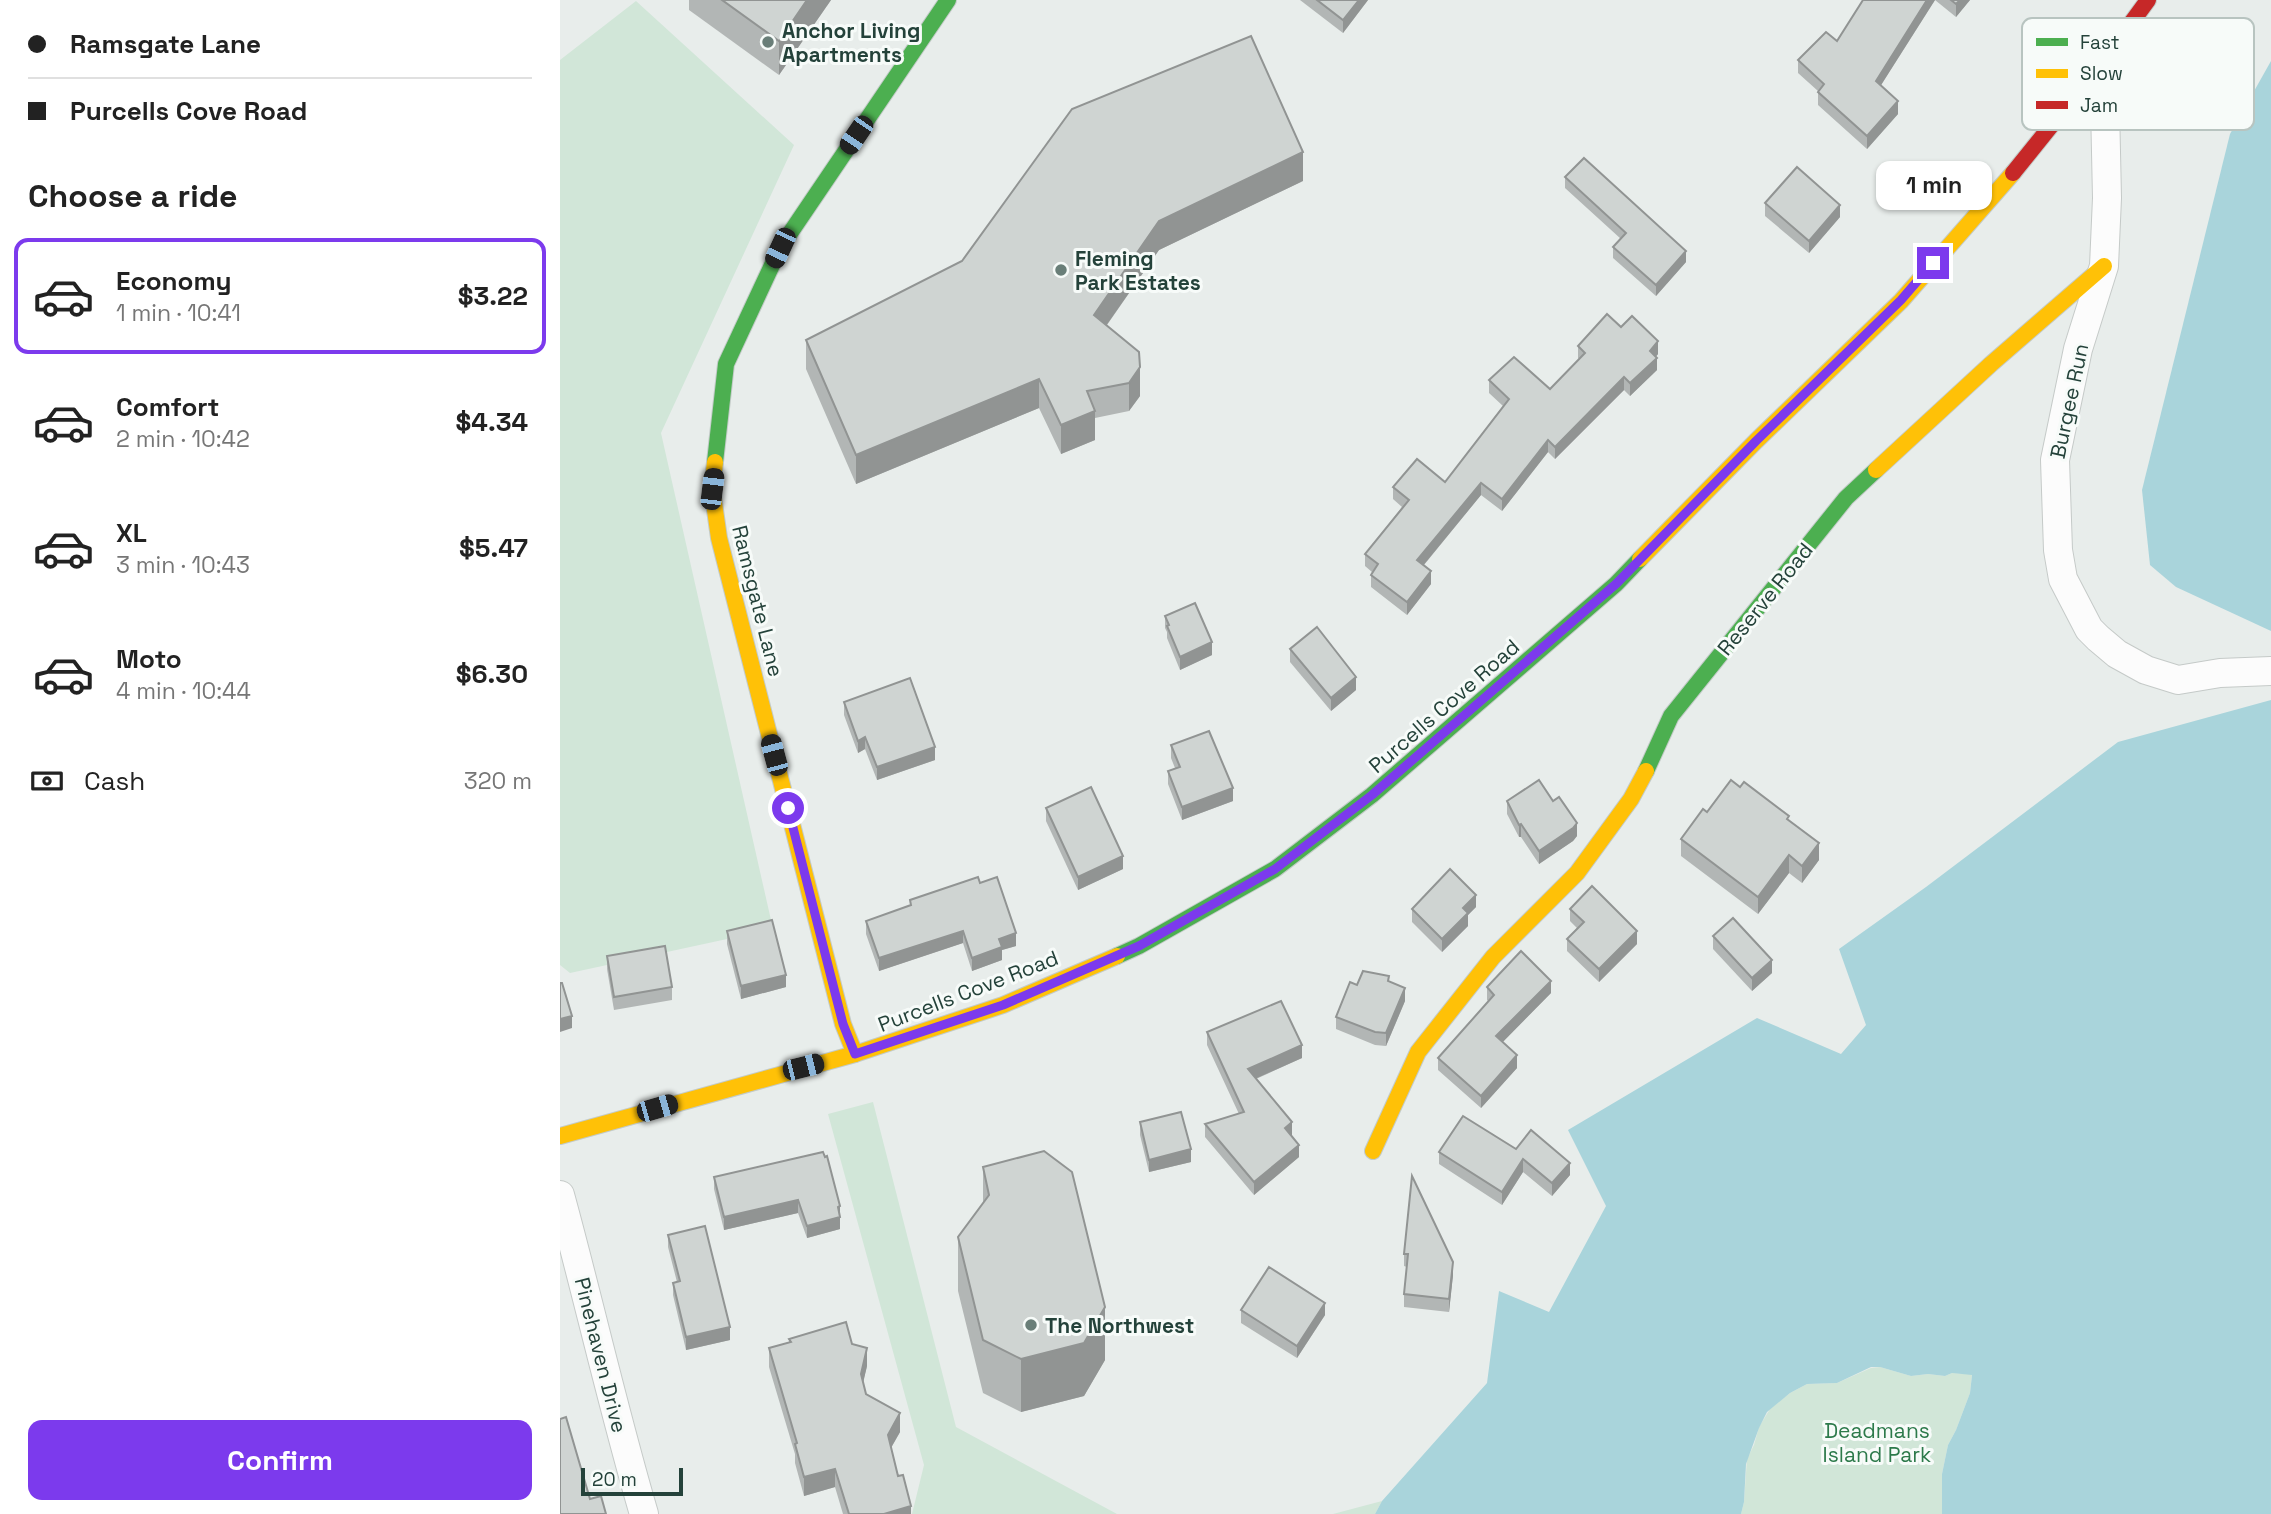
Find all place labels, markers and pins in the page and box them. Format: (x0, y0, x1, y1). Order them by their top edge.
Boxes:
place label: Anchor Living Apartments (782, 17, 920, 68)
marker: Anchor Living Apartments (760, 34, 776, 50)
place label: Fleming Park Estates (1075, 245, 1201, 296)
marker: Fleming Park Estates (1053, 262, 1069, 278)
place label: The Northwest (1045, 1312, 1194, 1339)
marker: The Northwest (1023, 1317, 1039, 1333)

